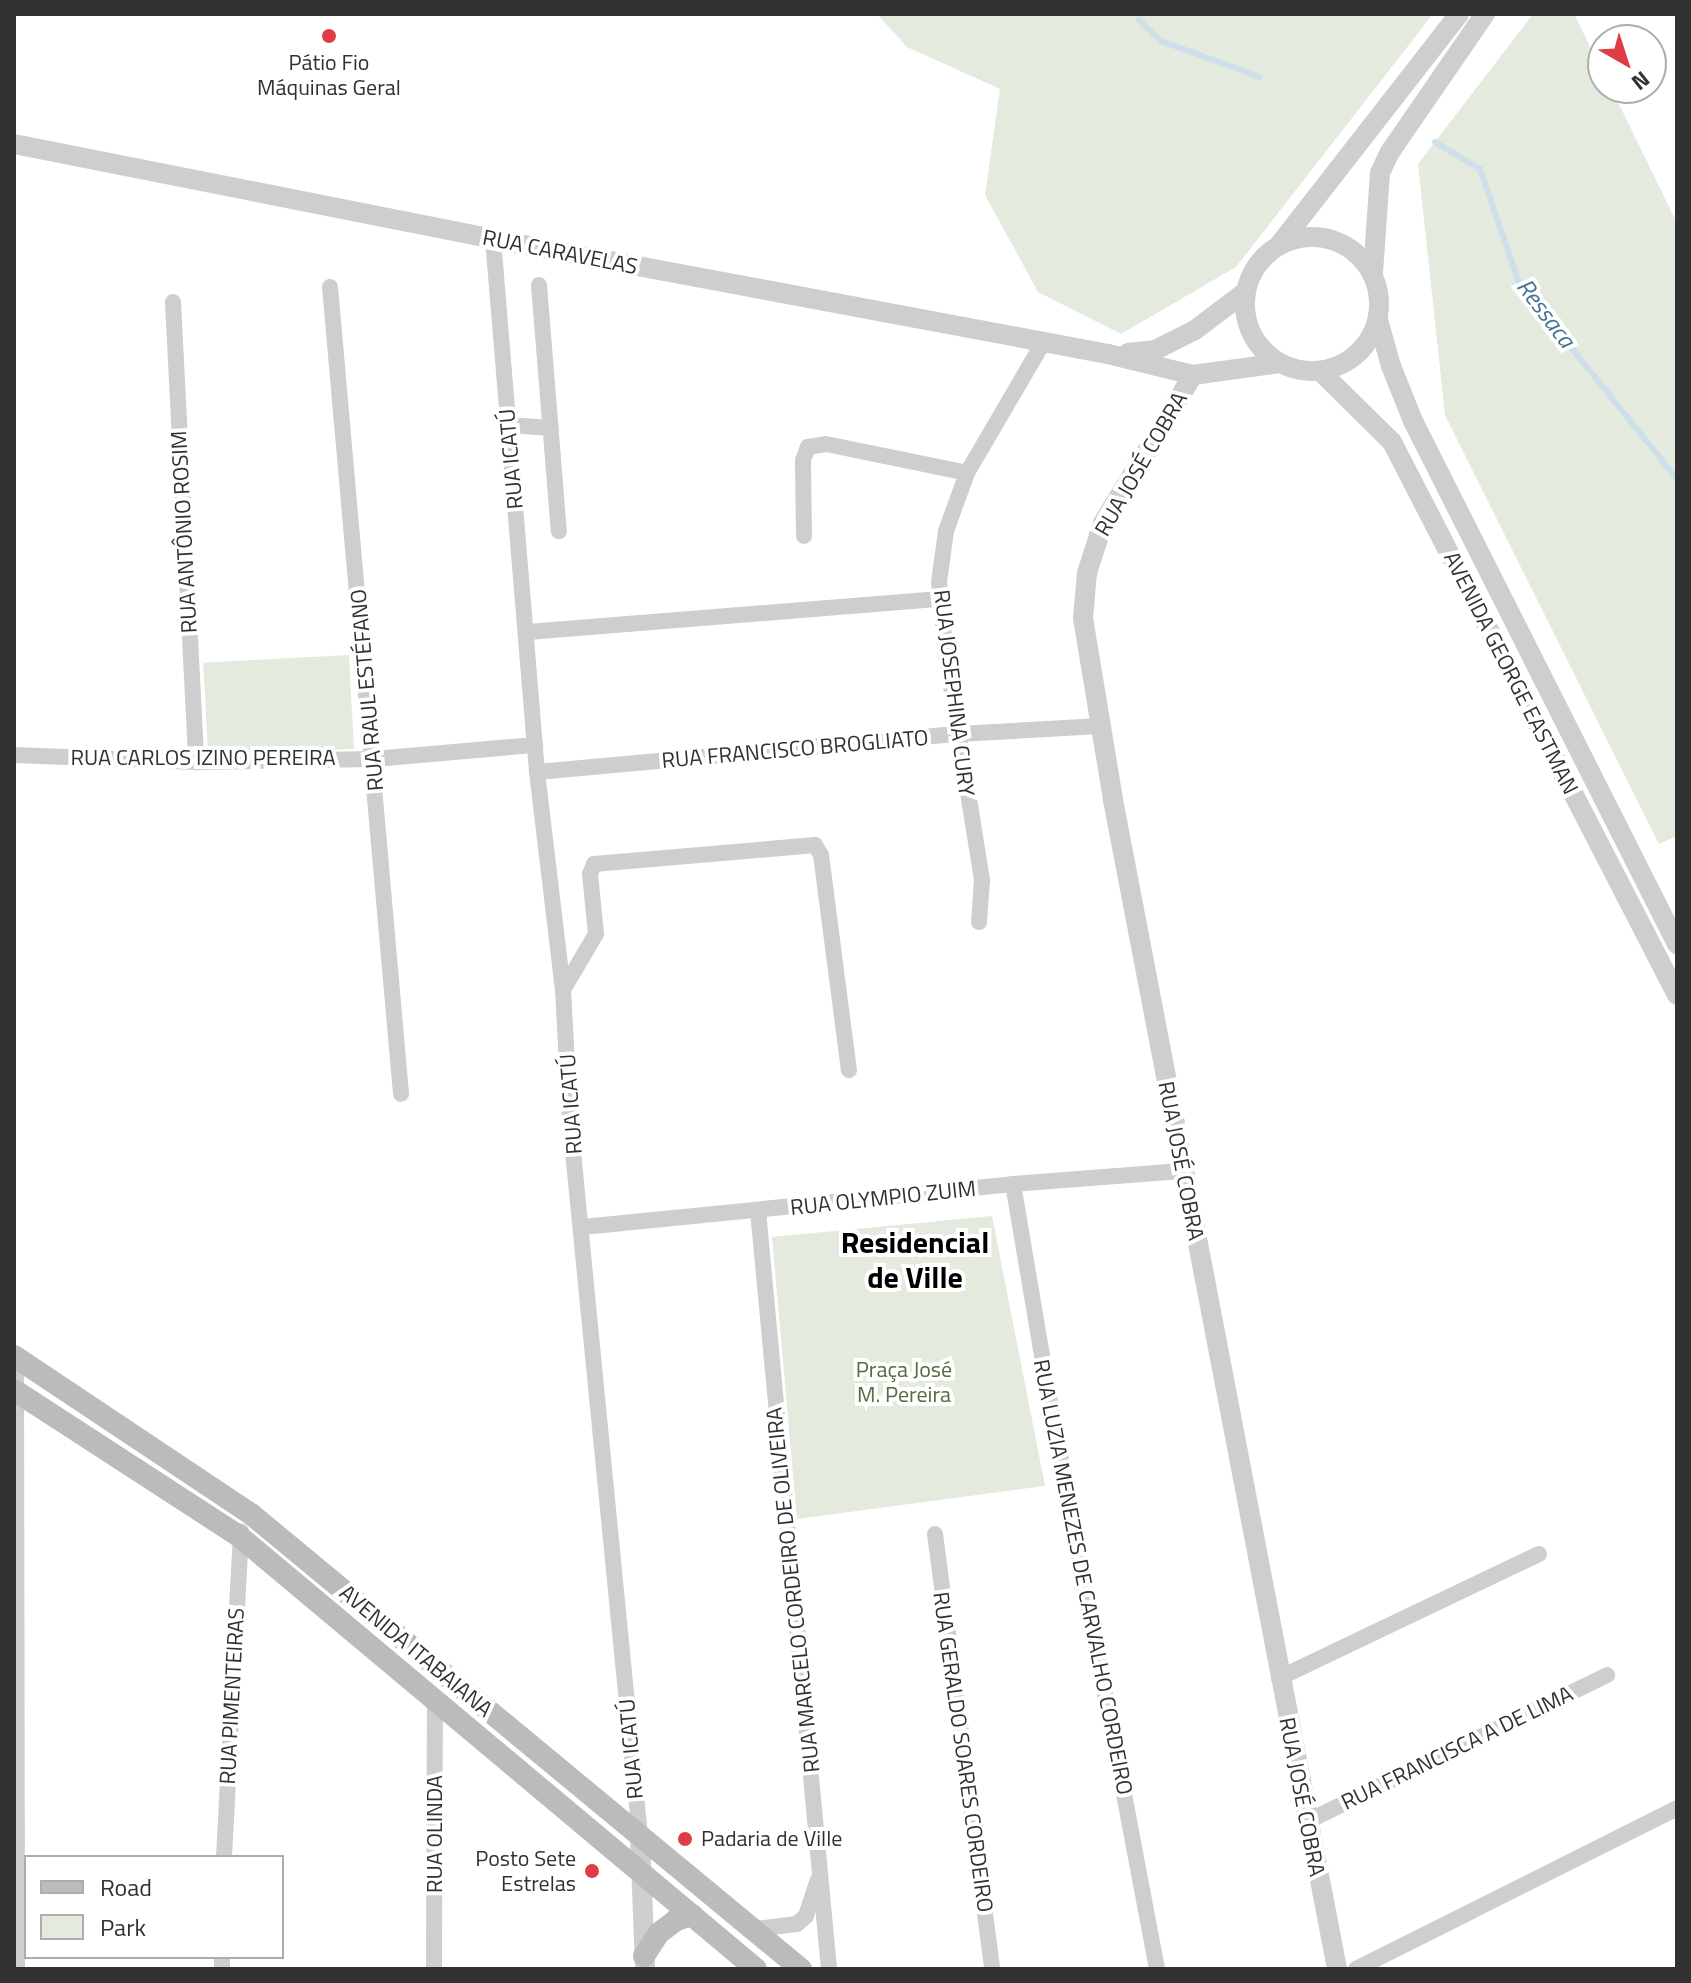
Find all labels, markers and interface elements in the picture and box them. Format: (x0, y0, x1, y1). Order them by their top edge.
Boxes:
north arrow (1587, 24, 1667, 104)
marker: Pátio Fio Máquinas Geral (320, 27, 338, 45)
place label: Pátio Fio Máquinas Geral (257, 49, 401, 100)
text: N (1624, 63, 1657, 99)
street label: RUA CARAVELAS (480, 224, 640, 280)
water label: Ressaca (1511, 273, 1581, 353)
street label: RUA JOSÉ COBRA (1089, 387, 1193, 541)
street label: RUA ICATÚ (493, 408, 529, 510)
street label: RUA ANTÔNIO ROSIM (166, 430, 202, 634)
street label: AVENIDA GEORGE EASTMAN (1438, 547, 1584, 799)
street label: RUA RAUL ESTÉFANO (345, 588, 389, 792)
street label: RUA JOSEPHINA CURY (928, 588, 980, 798)
street label: RUA FRANCISCO BROGLIATO (661, 724, 929, 774)
street label: RUA CARLOS IZINO PEREIRA (70, 745, 336, 771)
street label: RUA ICATÚ (554, 1053, 588, 1155)
street label: RUA JOSÉ COBRA (1153, 1079, 1209, 1243)
street label: RUA OLYMPIO ZUIM (789, 1175, 977, 1221)
district label: Residencial de Ville (841, 1224, 989, 1294)
park label: Praça José M. Pereira (856, 1356, 952, 1408)
street label: RUA LUZIA MENEZES DE CARVALHO CORDEIRO (1028, 1357, 1138, 1797)
street label: RUA MARCELO CORDEIRO DE OLIVEIRA (761, 1406, 825, 1774)
street label: AVENIDA ITABAIANA (334, 1579, 498, 1723)
street label: RUA GERALDO SOARES CORDEIRO (927, 1590, 999, 1914)
street label: RUA PIMENTEIRAS (214, 1607, 250, 1785)
street label: RUA FRANCISCA A DE LIMA (1337, 1680, 1577, 1816)
street label: RUA ICATÚ (613, 1698, 649, 1800)
street label: RUA JOSÉ COBRA (1274, 1715, 1330, 1879)
street label: RUA OLINDA (422, 1775, 448, 1893)
place label: Padaria de Ville (701, 1826, 842, 1852)
marker: Padaria de Ville (676, 1830, 694, 1848)
place label: Posto Sete Estrelas (475, 1845, 576, 1896)
legend (24, 1855, 284, 1959)
marker: Posto Sete Estrelas (583, 1862, 601, 1880)
text: Road (100, 1869, 152, 1905)
text: Park (100, 1909, 146, 1945)

